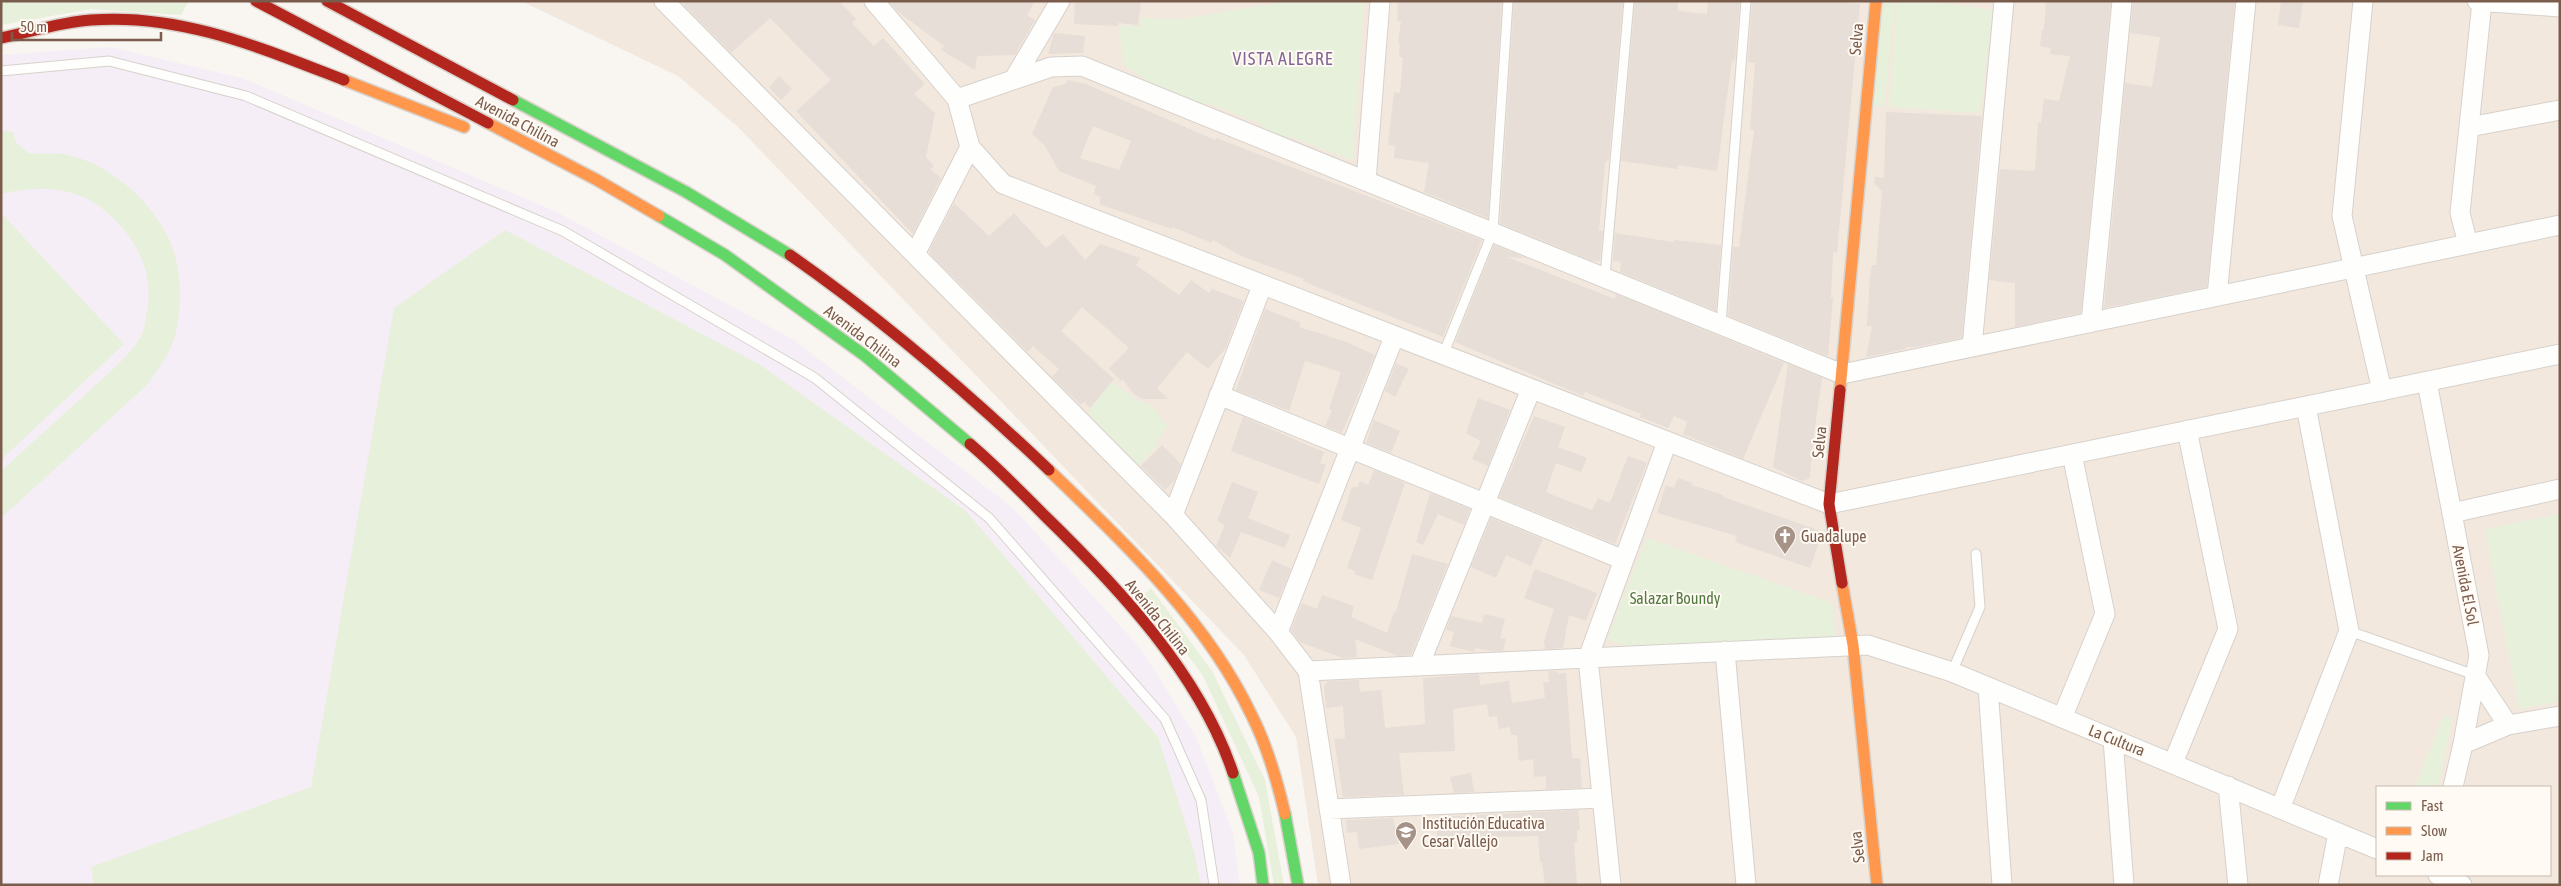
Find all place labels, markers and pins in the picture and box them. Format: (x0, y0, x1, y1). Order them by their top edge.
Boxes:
church icon: Guadalupe (1773, 524, 1797, 555)
place label: Guadalupe (1801, 527, 1867, 546)
place label: Institución Educativa Cesar Vallejo (1422, 814, 1545, 851)
school or university icon: Institución Educativa Cesar Vallejo (1394, 820, 1418, 851)

